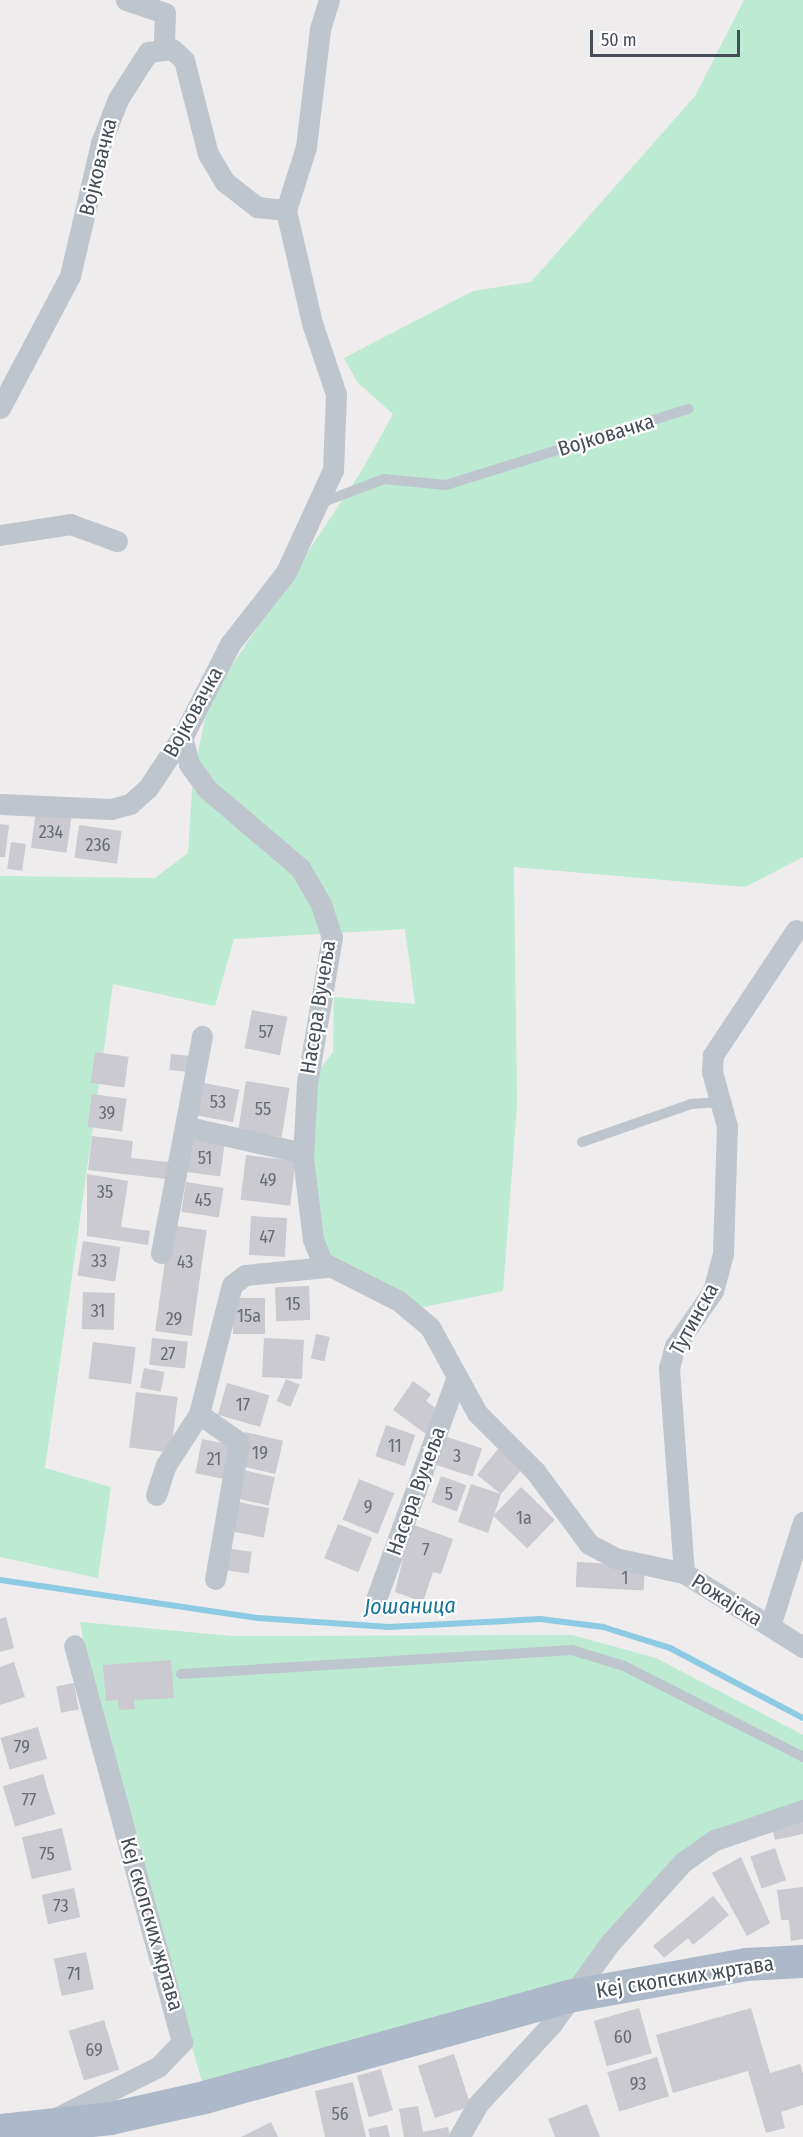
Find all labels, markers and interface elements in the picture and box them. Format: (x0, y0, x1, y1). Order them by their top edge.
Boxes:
scale bar (593, 18, 743, 56)
text: 50 m (601, 29, 637, 51)
street label: Војковачка (74, 116, 122, 218)
street label: Војковачка (555, 408, 657, 462)
street label: Војковачка (158, 662, 228, 762)
house number: 234 (39, 821, 63, 843)
house number: 236 (86, 834, 110, 856)
street label: Насера Вучеља (295, 938, 341, 1076)
house number: 57 (258, 1021, 274, 1043)
house number: 53 (210, 1091, 226, 1113)
house number: 55 (255, 1098, 271, 1120)
house number: 39 (99, 1102, 115, 1124)
house number: 51 (198, 1147, 212, 1169)
house number: 49 (259, 1169, 277, 1191)
house number: 35 (97, 1181, 113, 1203)
house number: 45 (195, 1189, 211, 1211)
house number: 47 (259, 1226, 275, 1248)
house number: 33 (91, 1250, 107, 1272)
house number: 43 (177, 1251, 193, 1273)
street label: Тутинска (664, 1279, 724, 1359)
house number: 15 (285, 1293, 301, 1315)
house number: 31 (91, 1300, 105, 1322)
house number: 15a (237, 1305, 261, 1327)
house number: 29 (166, 1308, 182, 1330)
house number: 27 (160, 1343, 176, 1365)
house number: 17 (236, 1394, 250, 1416)
street label: Насера Вучеља (381, 1423, 451, 1559)
house number: 11 (388, 1435, 402, 1457)
house number: 19 (252, 1442, 268, 1464)
house number: 3 (453, 1445, 461, 1467)
house number: 21 (207, 1448, 221, 1470)
house number: 5 (445, 1483, 453, 1505)
house number: 9 (364, 1496, 372, 1518)
house number: 1a (516, 1507, 532, 1529)
house number: 7 (422, 1539, 430, 1561)
house number: 1 (621, 1567, 629, 1589)
street label: Рожајска (687, 1569, 767, 1631)
water label: Јошаница (364, 1592, 456, 1620)
house number: 79 (14, 1736, 30, 1758)
house number: 77 (22, 1789, 36, 1811)
street label: Кеј скопских жртава (115, 1834, 189, 2014)
house number: 75 (39, 1843, 55, 1865)
house number: 73 (53, 1895, 69, 1917)
street label: Кеј скопских жртава (594, 1951, 776, 2003)
house number: 71 (67, 1963, 81, 1985)
house number: 60 (614, 2026, 632, 2048)
house number: 69 (85, 2039, 103, 2061)
house number: 93 (630, 2073, 646, 2095)
house number: 56 (331, 2103, 349, 2125)

